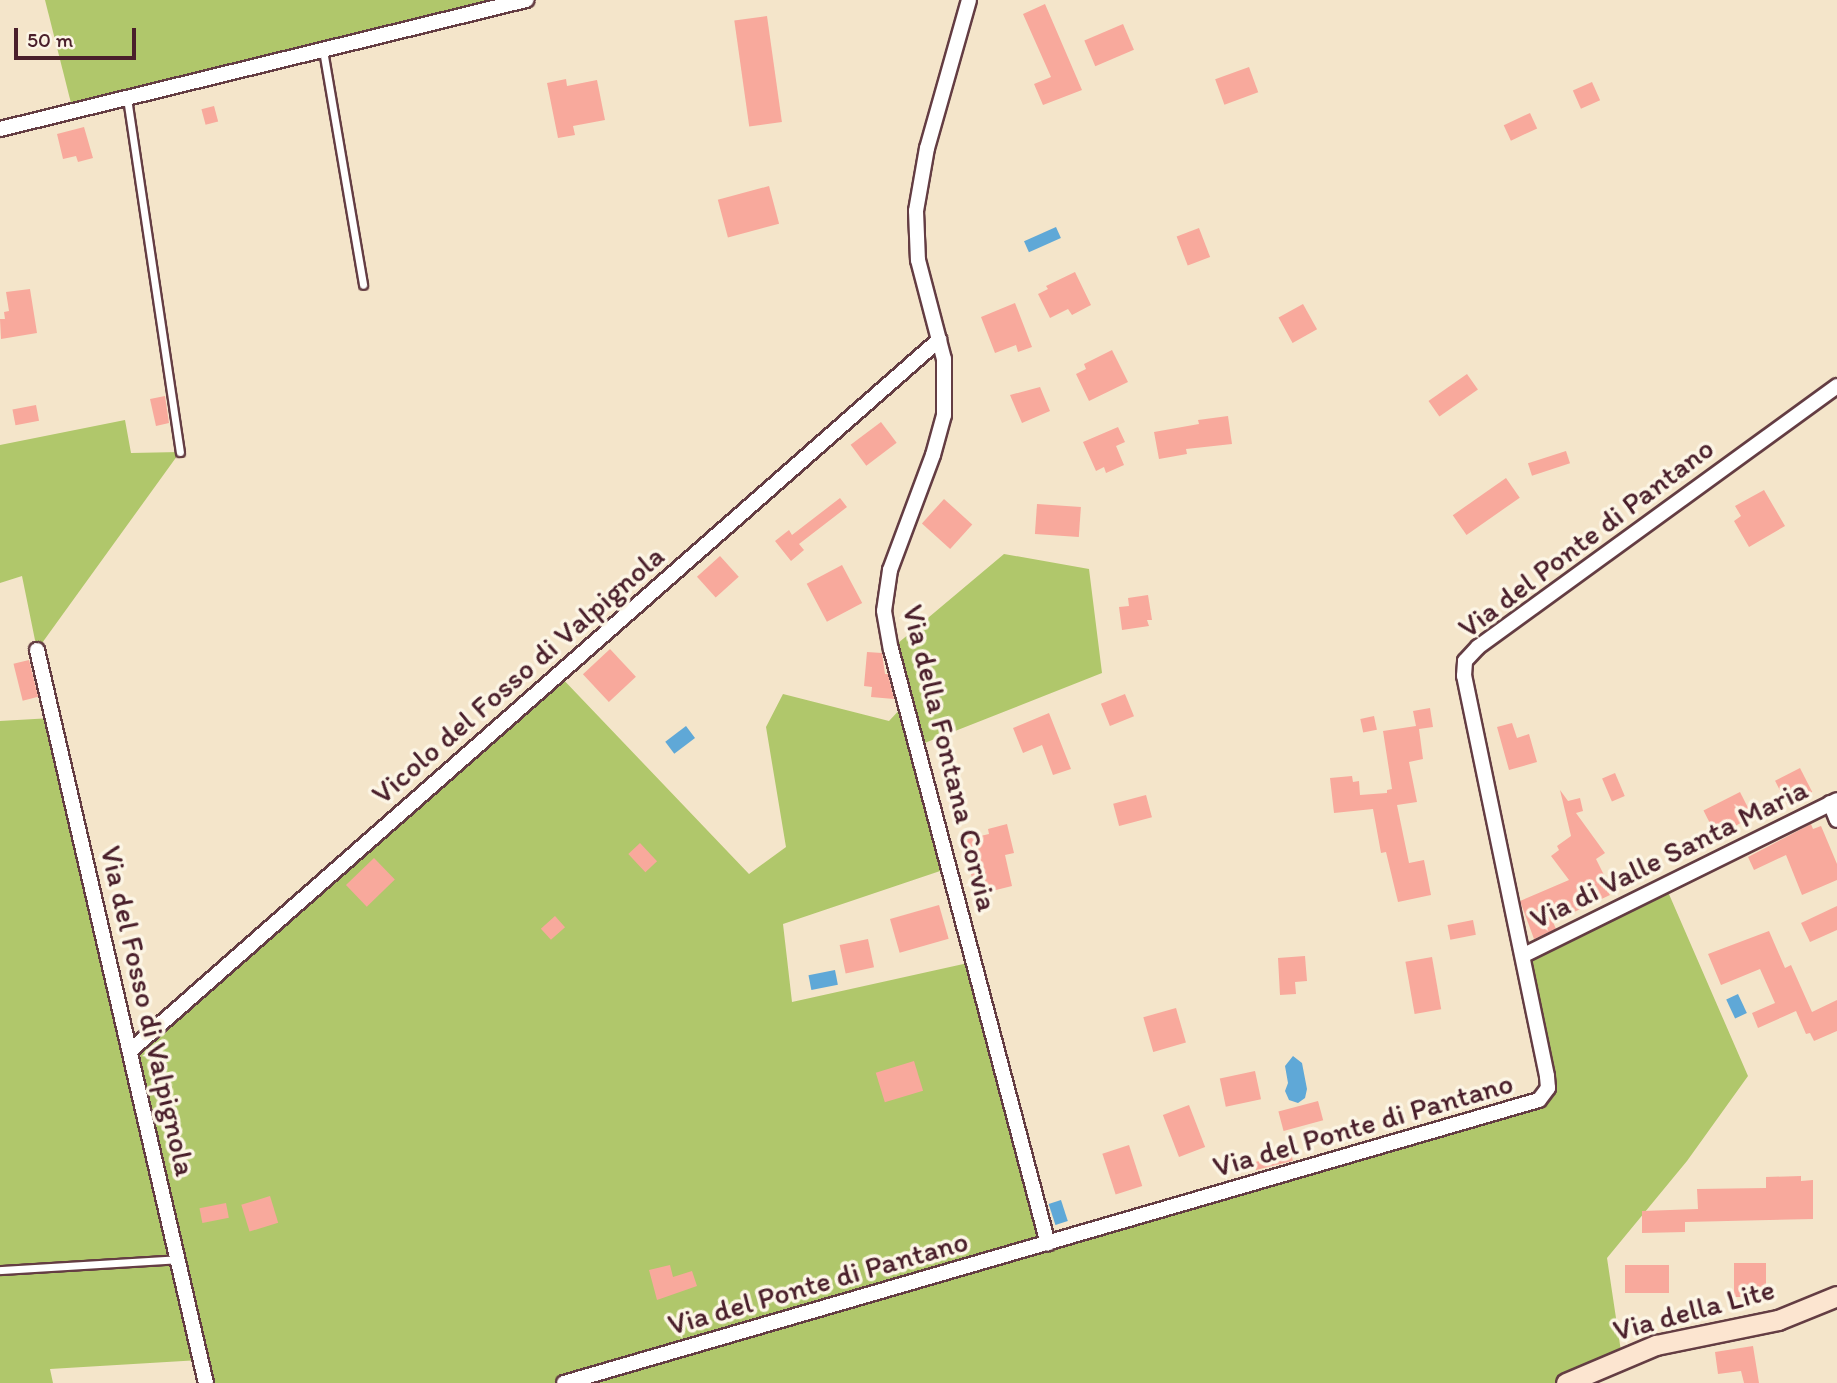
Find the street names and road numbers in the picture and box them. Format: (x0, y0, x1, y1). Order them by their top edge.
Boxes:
street label: Via del Ponte di Pantano (1451, 430, 1721, 646)
street label: Vicolo del Fosso di Valpignola (365, 538, 671, 812)
street label: Via della Fontana Corvia (895, 602, 1005, 914)
street label: Via di Valle Santa Maria (1524, 771, 1814, 937)
street label: Via del Fosso di Valpignola (93, 843, 203, 1179)
street label: Via del Ponte di Pantano (1208, 1065, 1518, 1185)
street label: Via del Ponte di Pantano (663, 1223, 973, 1343)
street label: Via della Lite (1610, 1271, 1778, 1349)

